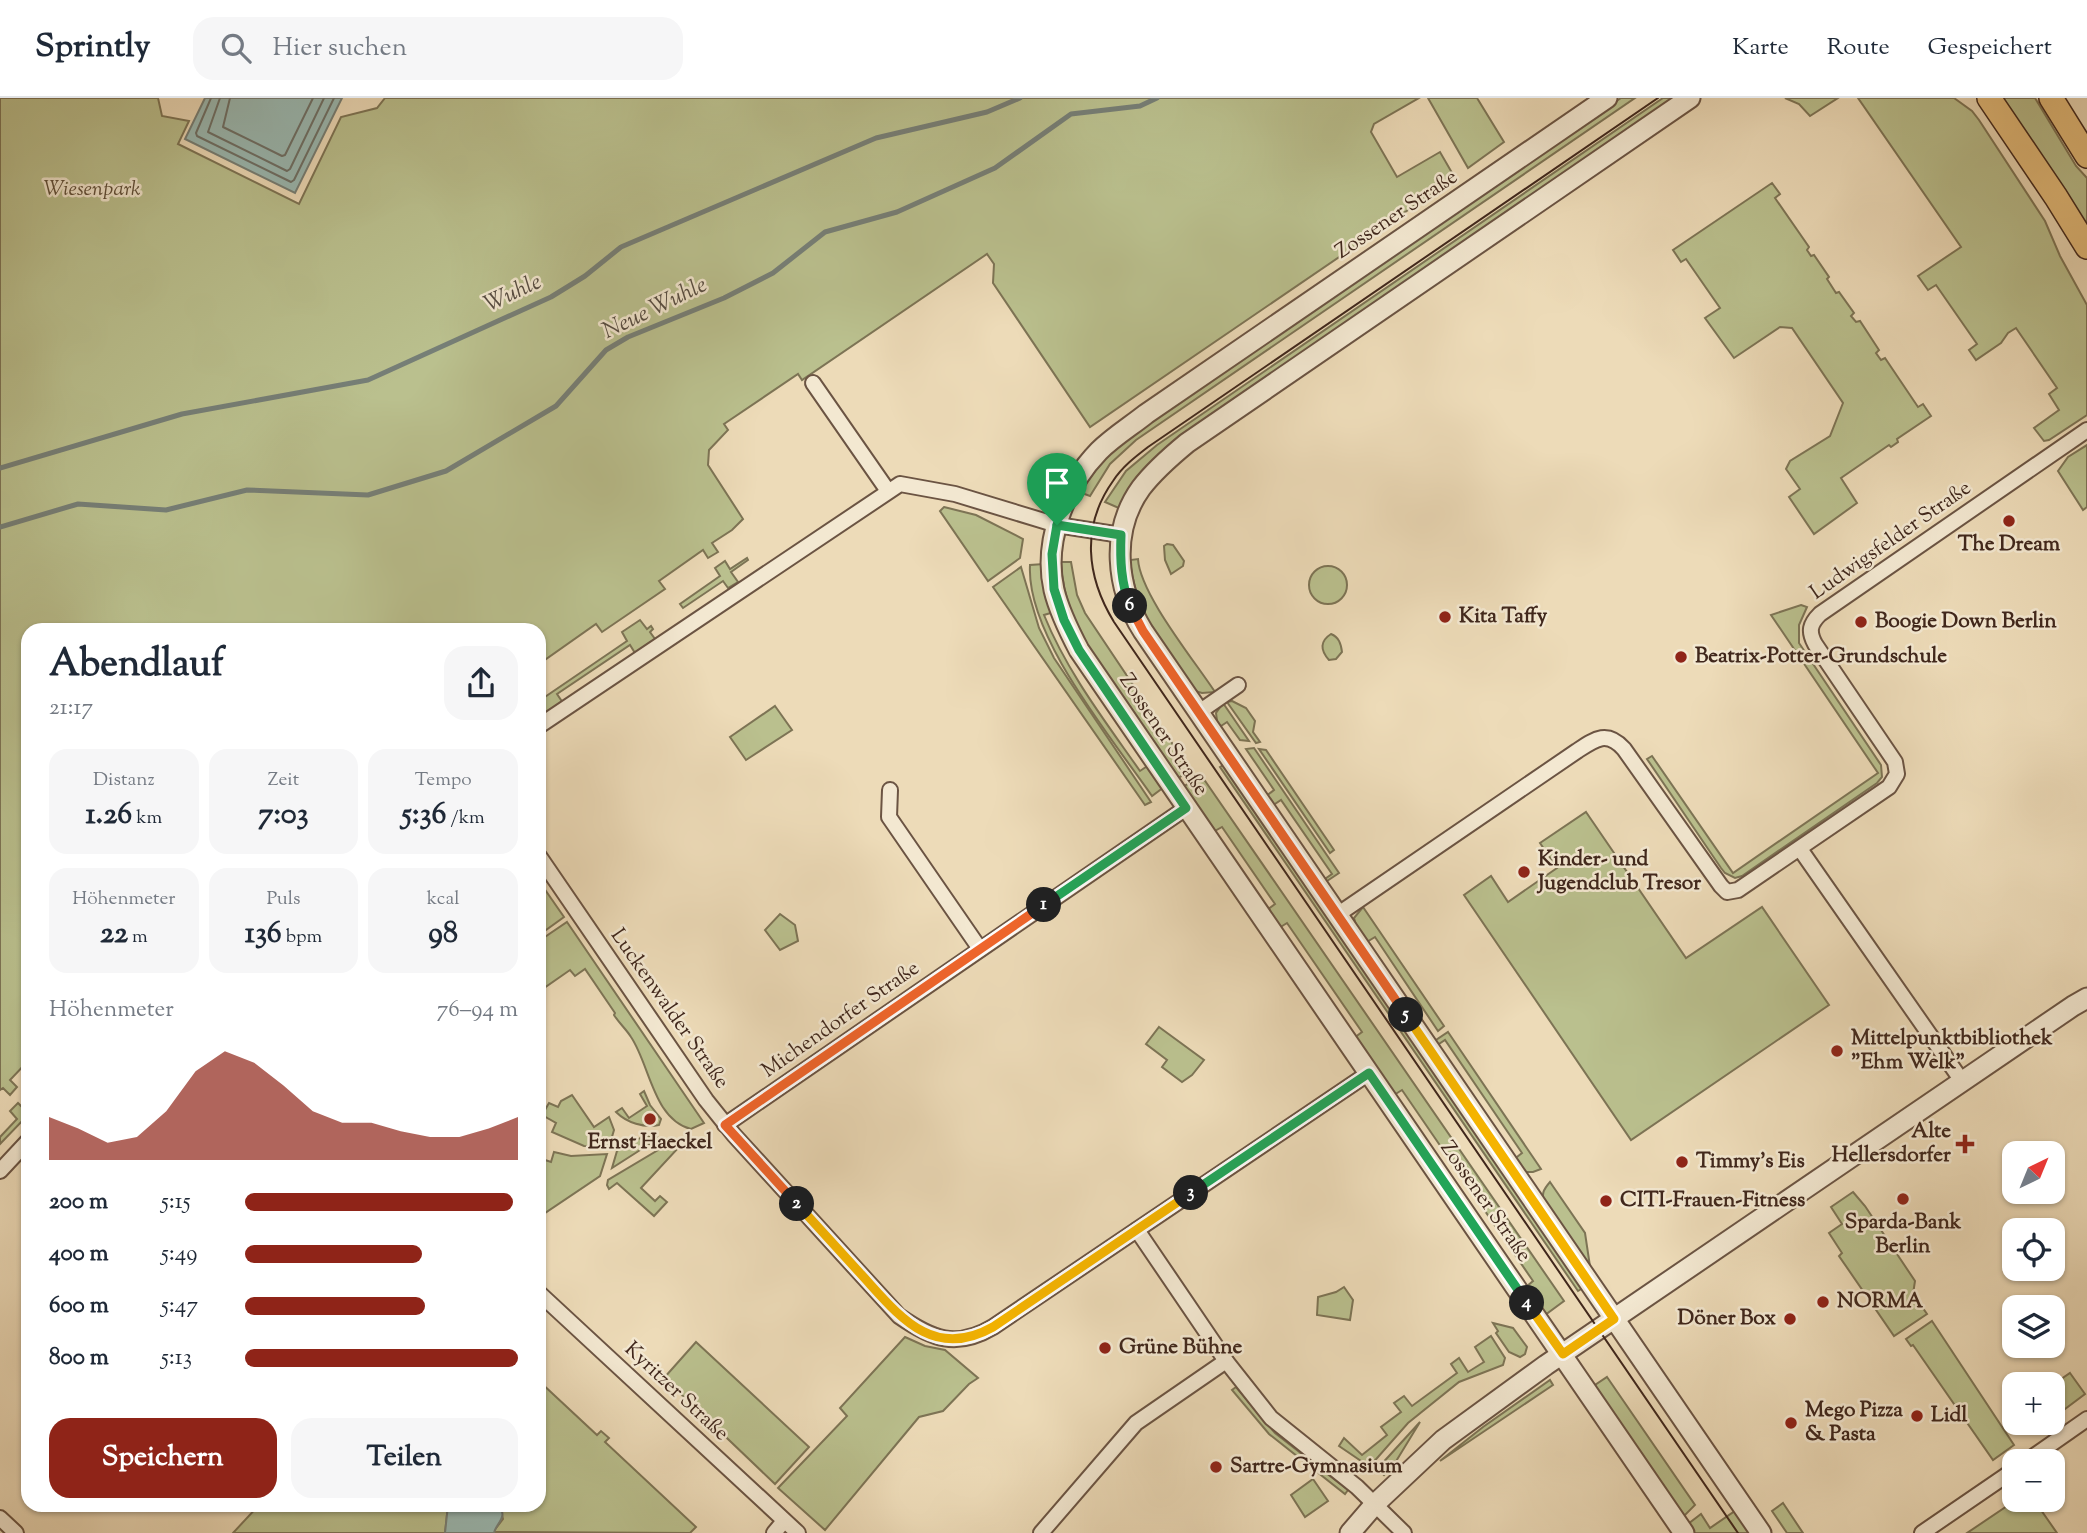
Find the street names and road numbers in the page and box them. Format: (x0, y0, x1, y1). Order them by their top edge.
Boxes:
street label: Zossener Straße (1330, 163, 1464, 267)
street label: Ludwigsfelder Straße (1804, 474, 1978, 608)
street label: Zossener Straße (1111, 668, 1215, 802)
street label: Luckenwalder Straße (602, 923, 736, 1095)
street label: Michendorfer Straße (756, 954, 926, 1086)
street label: Zossener Straße (1432, 1135, 1538, 1269)
street label: Kyritzer Straße (617, 1335, 735, 1449)

